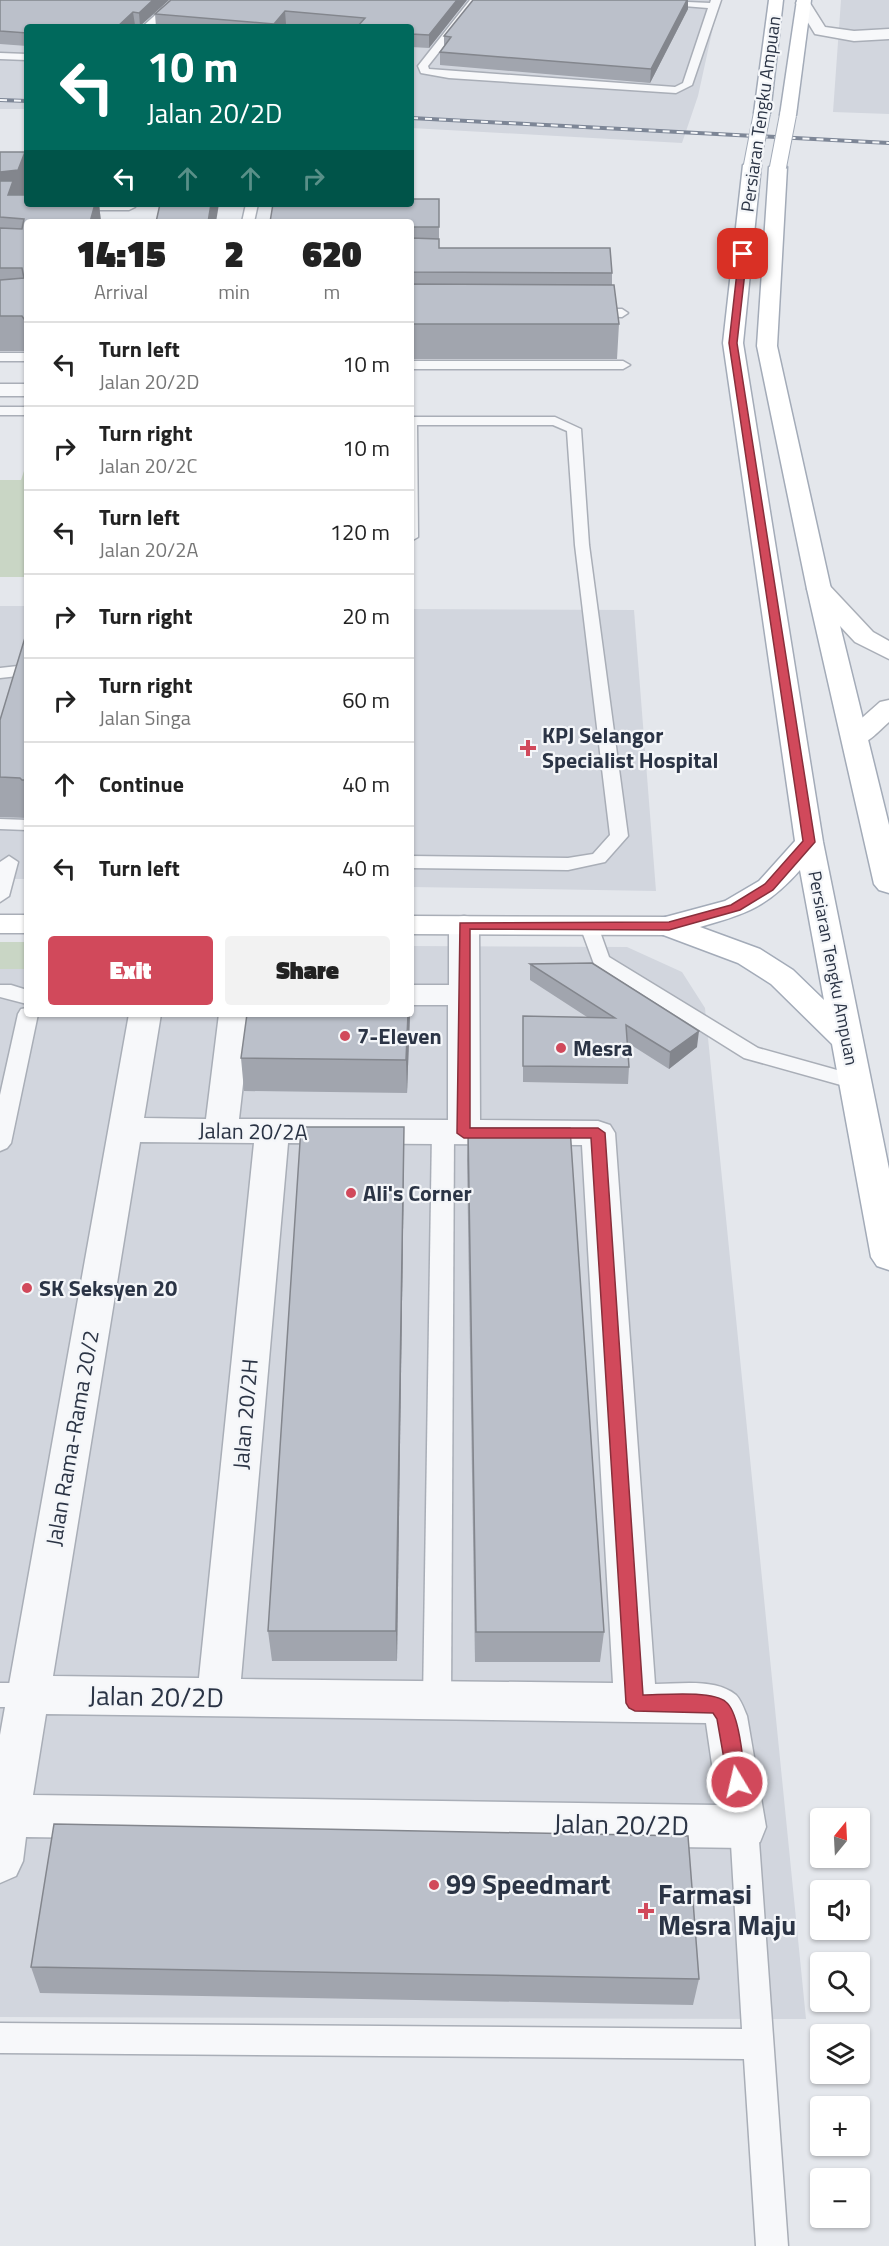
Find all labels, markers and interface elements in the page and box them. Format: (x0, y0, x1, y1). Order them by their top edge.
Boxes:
street label: Persiaran Tengku Ampuan (733, 14, 788, 214)
text: 10 m (147, 34, 239, 98)
icon: left (48, 48, 126, 126)
text: Jalan 20/2D (147, 92, 282, 133)
icon: left (108, 162, 141, 195)
icon: ahead (171, 162, 204, 195)
icon: ahead (234, 162, 267, 195)
icon: right (297, 162, 330, 195)
text: 14:15 (76, 226, 166, 281)
text: 2 (224, 226, 244, 281)
text: 620 (302, 226, 362, 281)
pin (717, 228, 768, 279)
icon: arrive (726, 237, 759, 270)
text: Arrival (94, 276, 148, 307)
text: min (218, 276, 250, 307)
text: m (324, 276, 340, 307)
text: Turn left (99, 332, 180, 366)
text: 10 m (342, 347, 390, 381)
icon: left (48, 348, 81, 381)
text: Jalan 20/2D (99, 366, 199, 397)
text: Turn right (99, 416, 193, 450)
text: 10 m (342, 431, 390, 465)
icon: right (48, 432, 81, 465)
text: Jalan 20/2C (99, 450, 197, 481)
text: Turn left (99, 500, 180, 534)
text: 120 m (330, 515, 390, 549)
icon: left (48, 516, 81, 549)
text: Jalan 20/2A (99, 534, 198, 565)
text: Turn right (99, 599, 193, 633)
text: 20 m (342, 599, 390, 633)
icon: right (48, 600, 81, 633)
text: Turn right (99, 668, 193, 702)
text: 60 m (342, 683, 390, 717)
icon: right (48, 684, 81, 717)
text: Jalan Singa (99, 702, 191, 733)
place label: KPJ Selangor Specialist Hospital (542, 718, 718, 777)
marker: KPJ Selangor Specialist Hospital (519, 739, 537, 757)
text: Continue (99, 767, 184, 801)
text: 40 m (342, 767, 390, 801)
icon: ahead (48, 768, 81, 801)
text: Turn left (99, 851, 180, 885)
text: 40 m (342, 851, 390, 885)
icon: left (48, 852, 81, 885)
street label: Persiaran Tengku Ampuan (801, 868, 866, 1067)
button: Exit (48, 936, 213, 1005)
button: Share (225, 936, 390, 1005)
place label: 7-Eleven (357, 1019, 442, 1053)
marker: 7-Eleven (338, 1029, 352, 1043)
place label: Mesra (573, 1031, 633, 1065)
marker: Mesra (554, 1041, 568, 1055)
street label: Jalan 20/2A (198, 1113, 308, 1149)
place label: Ali's Corner (363, 1176, 472, 1210)
marker: Ali's Corner (344, 1186, 358, 1200)
place label: SK Seksyen 20 (39, 1271, 177, 1305)
marker: SK Seksyen 20 (20, 1281, 34, 1295)
street label: Jalan Rama-Rama 20/2 (36, 1327, 108, 1549)
street label: Jalan 20/2H (223, 1357, 267, 1471)
street label: Jalan 20/2D (88, 1674, 224, 1717)
position arrow (705, 1750, 769, 1814)
street label: Jalan 20/2D (553, 1802, 689, 1845)
north arrow (810, 1808, 870, 1868)
map controls (810, 1808, 870, 2228)
place label: 99 Speedmart (446, 1863, 610, 1904)
place label: Farmasi Mesra Maju (658, 1873, 796, 1945)
marker: 99 Speedmart (427, 1878, 441, 1892)
button: sound (810, 1880, 870, 1940)
marker: Farmasi Mesra Maju (639, 1904, 653, 1918)
button: search (810, 1952, 870, 2012)
button: layers (810, 2024, 870, 2084)
button: + (810, 2096, 870, 2156)
button: − (810, 2168, 870, 2228)

